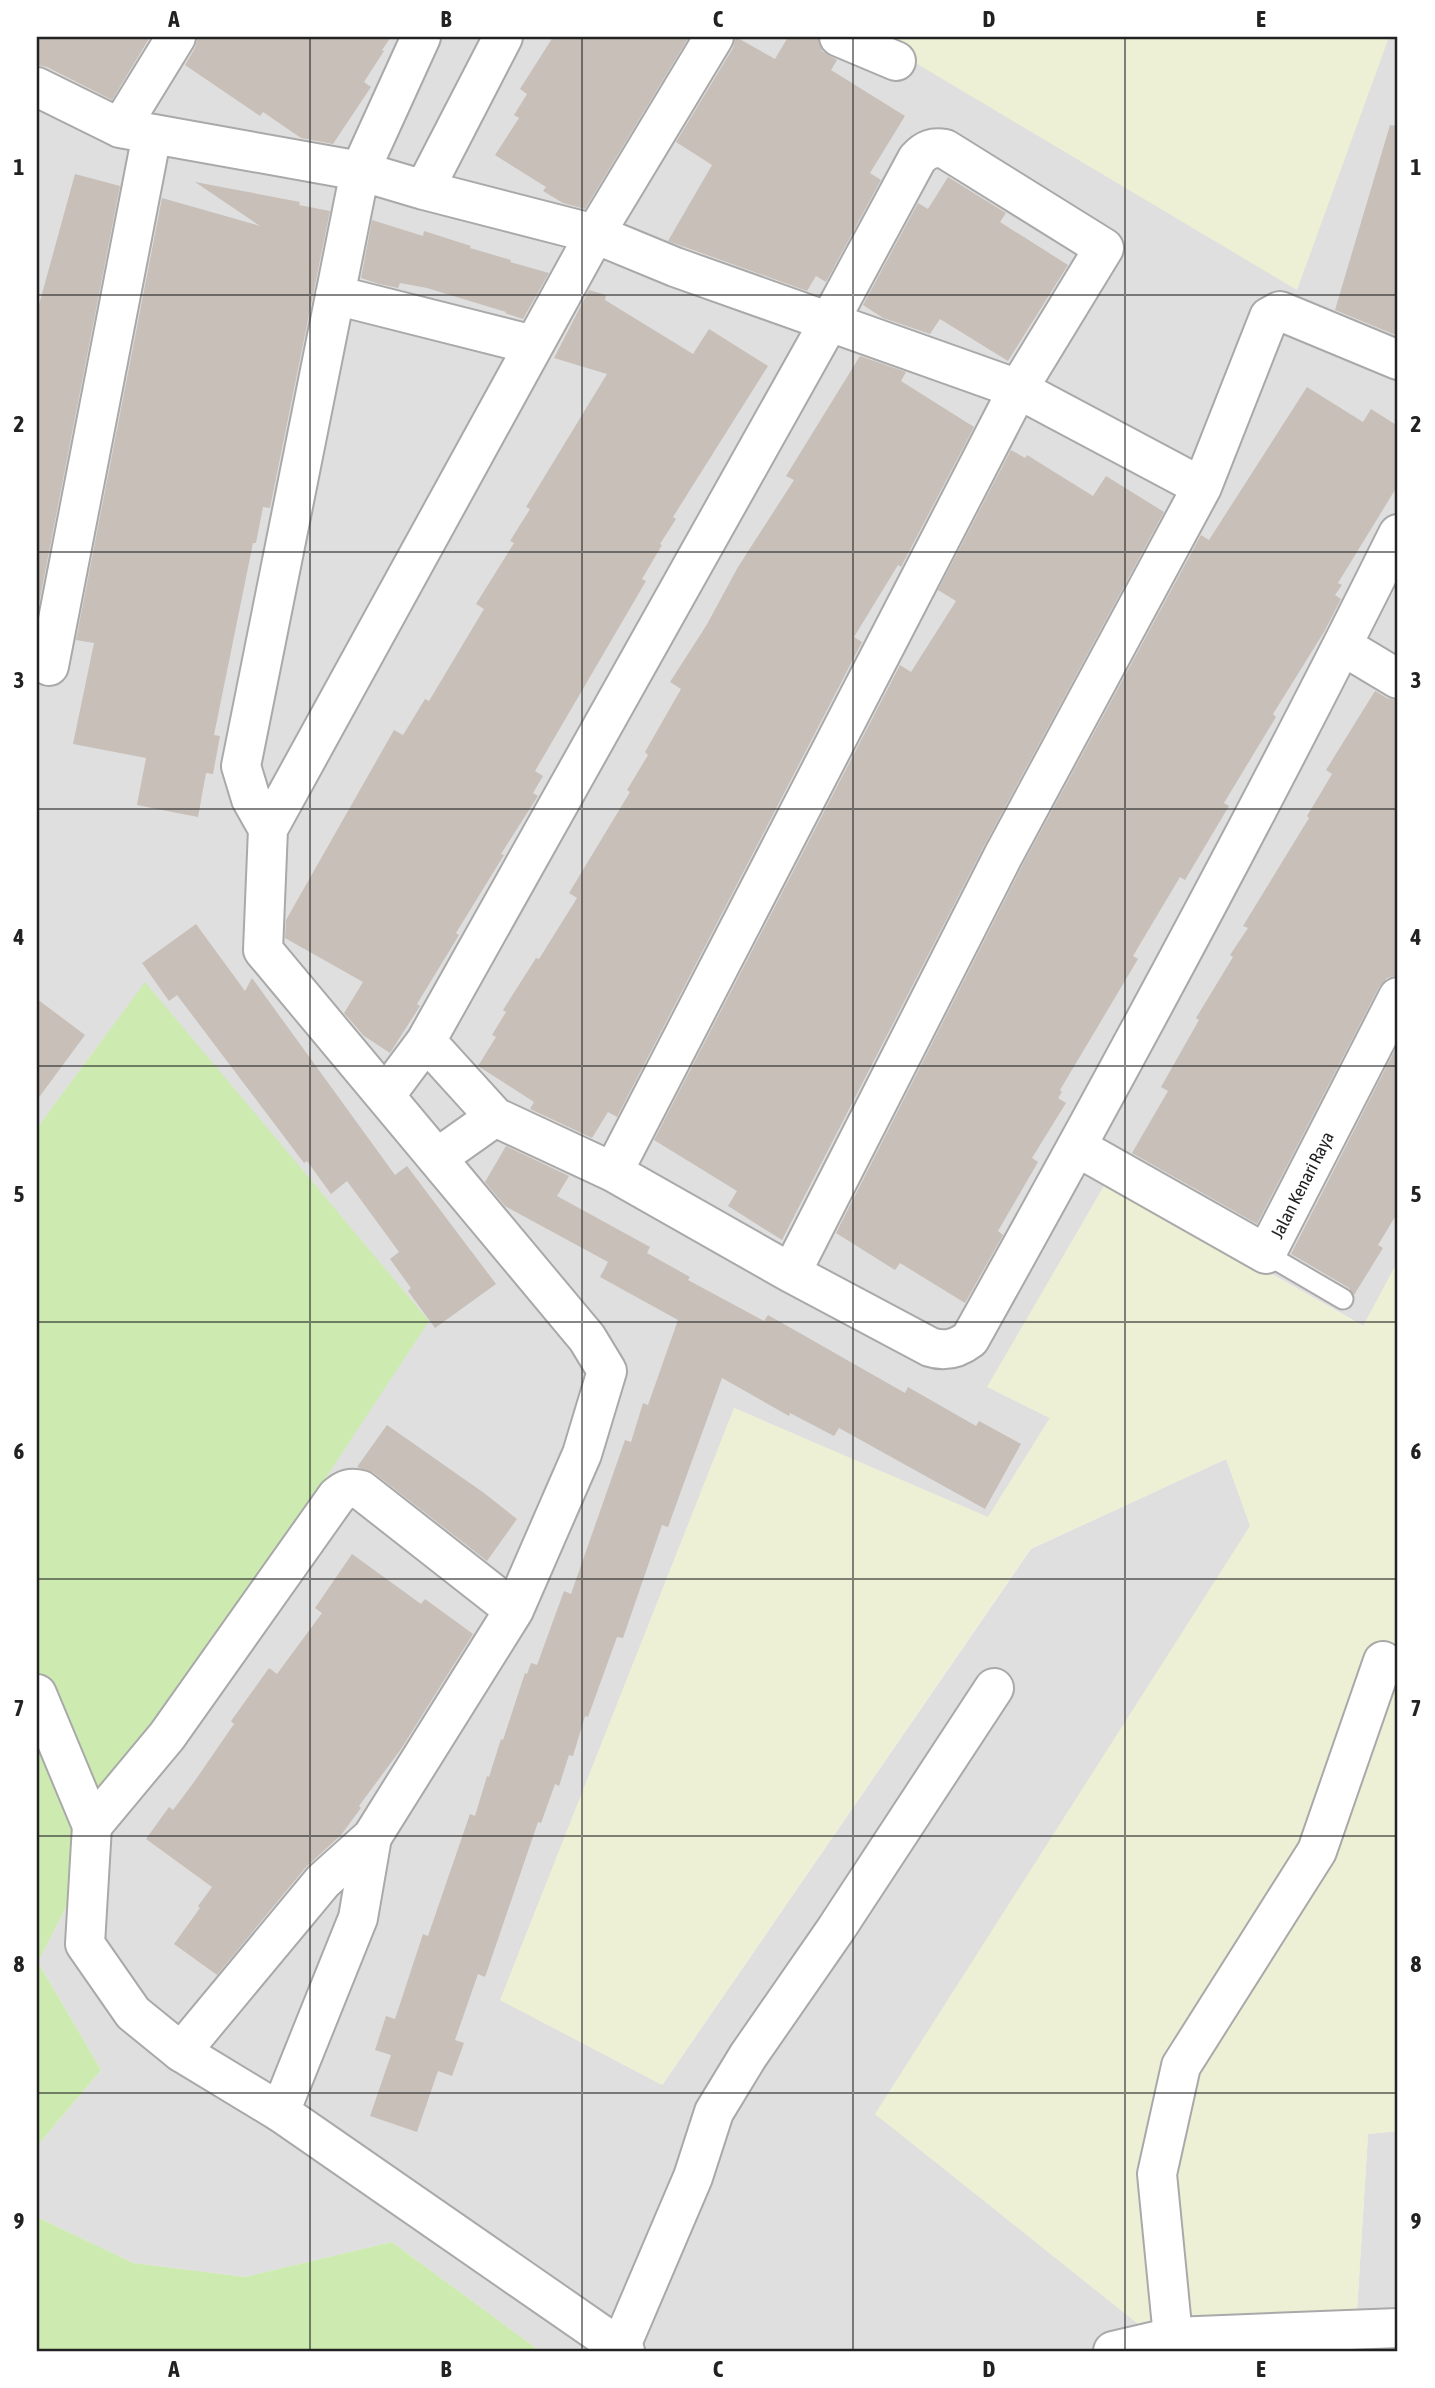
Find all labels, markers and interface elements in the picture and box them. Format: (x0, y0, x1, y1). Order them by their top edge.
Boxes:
text: A (167, 6, 180, 32)
text: B (441, 6, 452, 32)
text: C (713, 6, 724, 32)
text: D (983, 6, 996, 32)
text: E (1256, 6, 1266, 32)
text: 1 (14, 154, 25, 180)
text: 1 (1411, 154, 1422, 180)
text: 2 (14, 411, 24, 437)
text: 2 (1411, 411, 1421, 437)
text: 3 (14, 667, 24, 693)
text: 3 (1411, 667, 1421, 693)
text: 4 (13, 924, 25, 950)
text: 4 (1410, 924, 1422, 950)
street label: Jalan Kenari Raya (1266, 1128, 1338, 1242)
text: 5 (14, 1181, 25, 1207)
text: 5 (1411, 1181, 1422, 1207)
text: 6 (14, 1438, 25, 1464)
text: 6 (1411, 1438, 1422, 1464)
text: 7 (14, 1695, 24, 1721)
text: 7 (1411, 1695, 1421, 1721)
text: 8 (14, 1951, 25, 1977)
text: 8 (1411, 1951, 1422, 1977)
text: 9 (14, 2208, 25, 2234)
text: 9 (1411, 2208, 1422, 2234)
text: A (167, 2356, 180, 2382)
text: B (441, 2356, 452, 2382)
text: C (713, 2356, 724, 2382)
text: D (983, 2356, 996, 2382)
text: E (1256, 2356, 1266, 2382)

